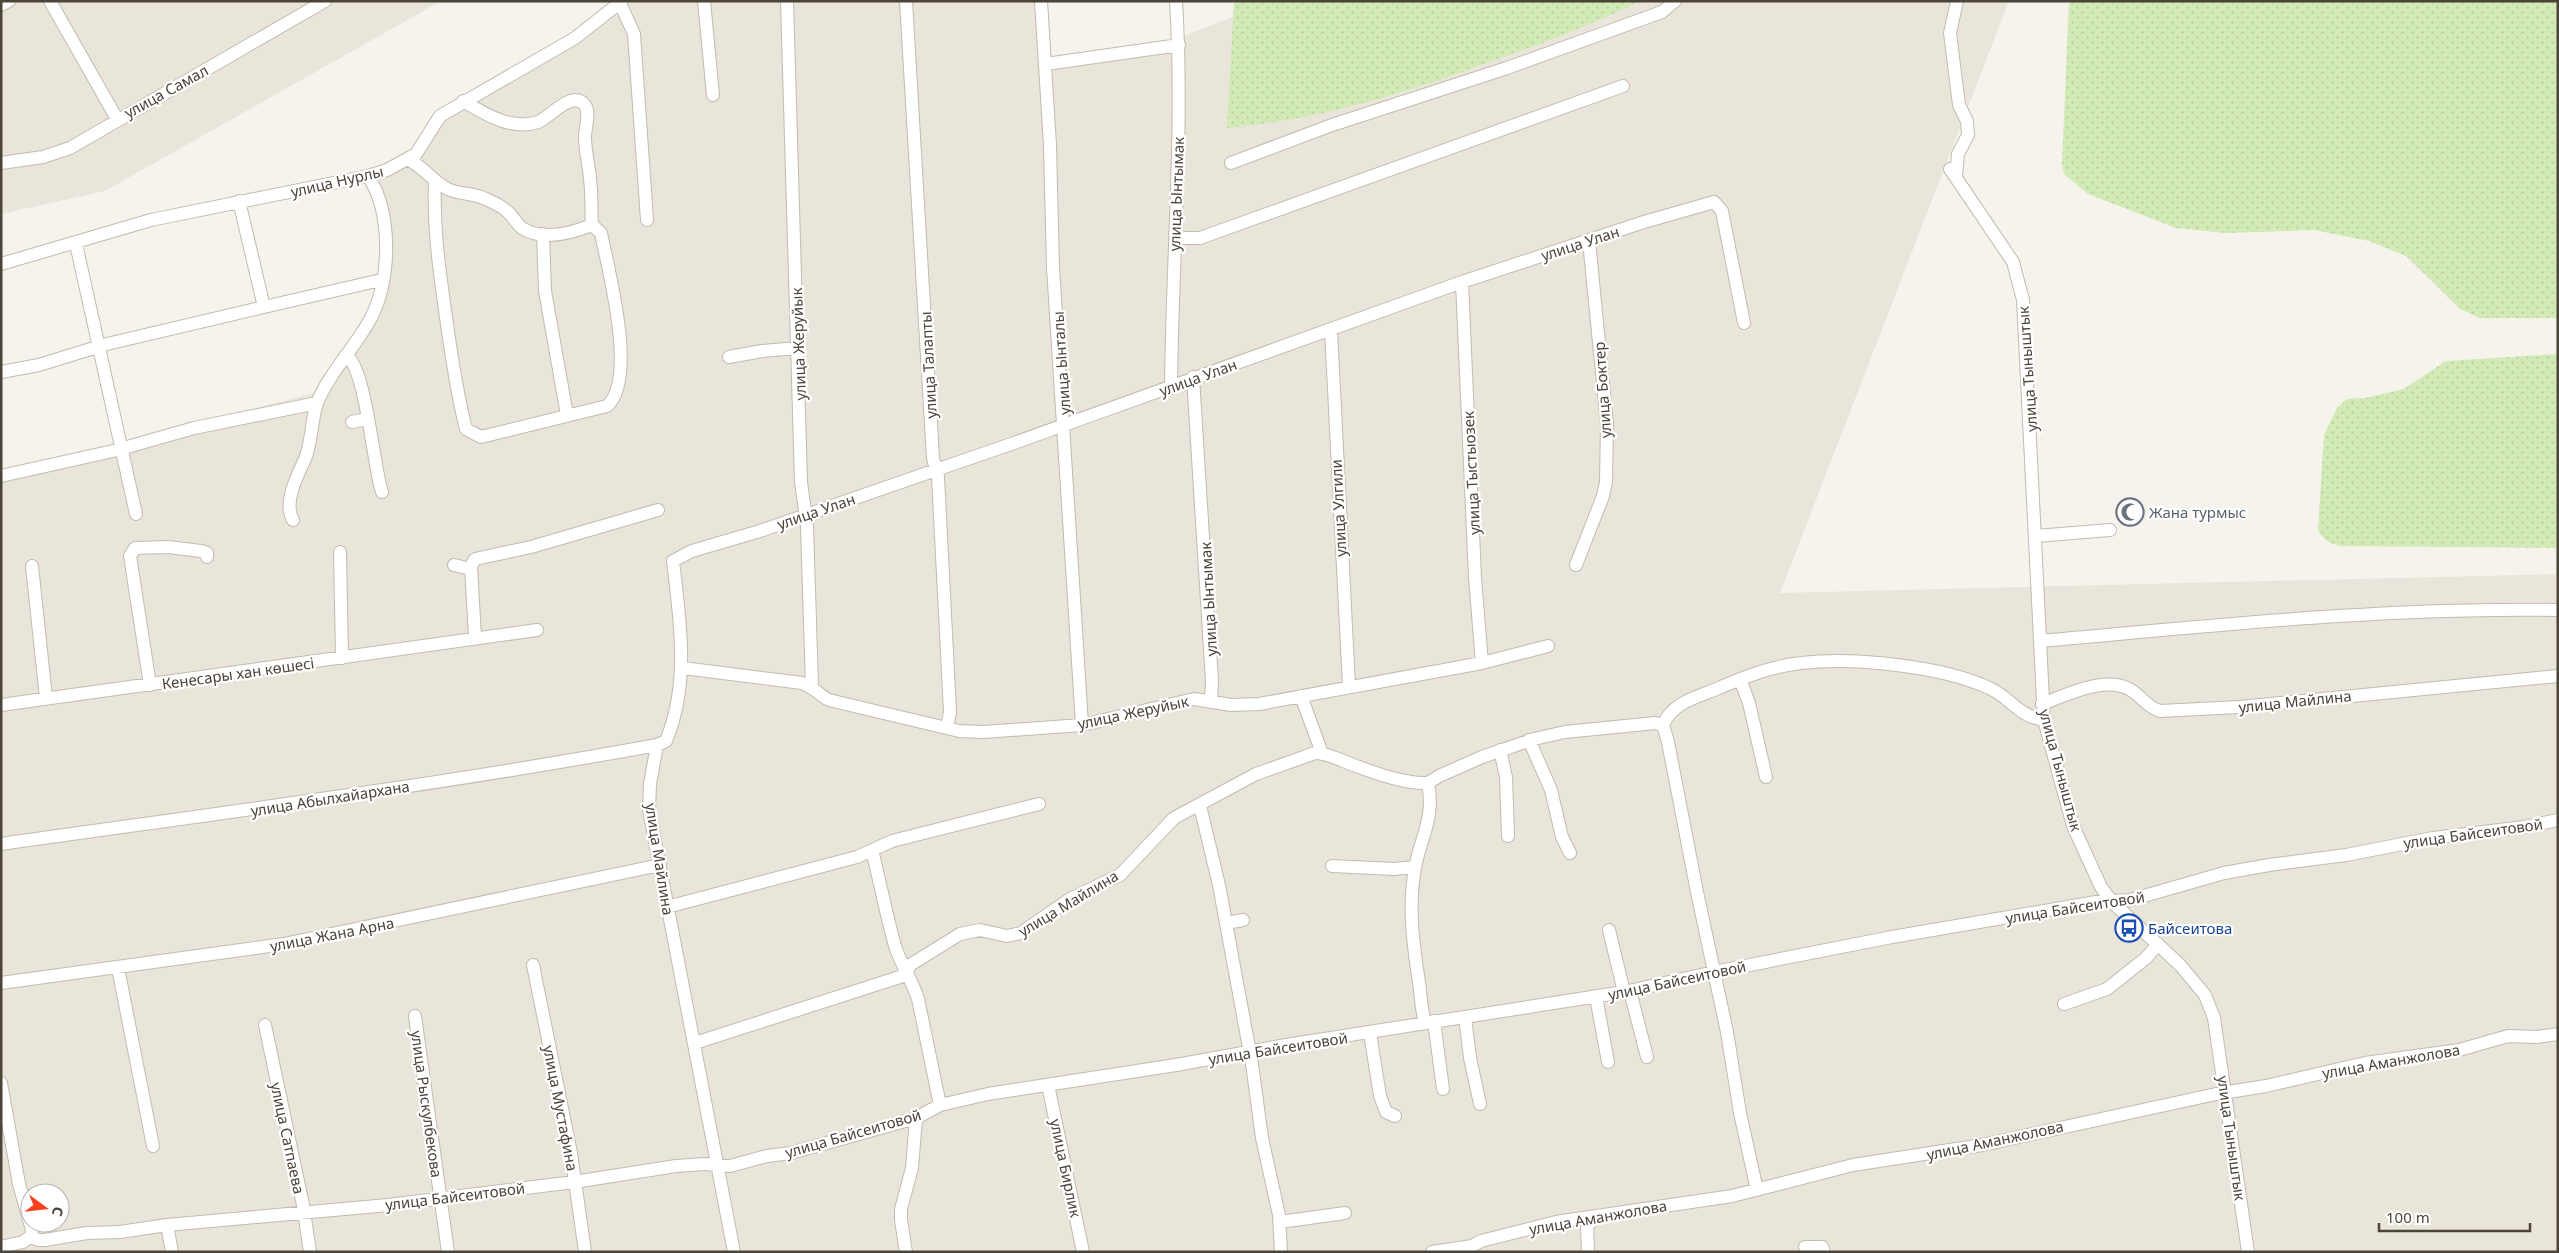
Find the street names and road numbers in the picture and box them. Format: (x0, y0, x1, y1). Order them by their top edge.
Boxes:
street label: улица Самал (120, 60, 212, 122)
street label: улица Ынтымак (1164, 136, 1188, 252)
street label: улица Нурлы (289, 161, 385, 201)
street label: улица Улан (1538, 221, 1622, 265)
street label: улица Жеруйык (786, 287, 810, 401)
street label: улица Тыныштык (2013, 305, 2041, 433)
street label: улица Ынталы (1047, 310, 1075, 416)
street label: улица Талапты (915, 311, 941, 419)
street label: улица Боктер (1589, 341, 1615, 439)
street label: улица Улан (1156, 354, 1240, 400)
street label: улица Тыстыозек (1458, 411, 1484, 535)
street label: улица Улгили (1325, 459, 1351, 557)
street label: улица Улан (774, 488, 858, 534)
street label: улица Ынтымак (1195, 541, 1221, 657)
street label: Кенесары хан көшесі (161, 652, 315, 694)
street label: улица Майлина (2238, 685, 2352, 717)
street label: улица Жеруйык (1076, 690, 1190, 734)
street label: улица Тыныштык (2035, 707, 2087, 833)
street label: улица Абылхайархана (249, 776, 411, 820)
street label: улица Майлина (641, 801, 679, 917)
street label: улица Байсеитовой (2402, 813, 2544, 853)
street label: улица Майлина (1014, 865, 1122, 941)
street label: улица Байсеитовой (2004, 886, 2146, 928)
street label: улица Жана Арна (268, 912, 396, 956)
street label: улица Байсеитовой (1606, 956, 1748, 1004)
street label: улица Байсеитовой (1207, 1027, 1349, 1069)
street label: улица Рыскулбекова (407, 1029, 447, 1179)
street label: улица Аманжолова (2321, 1039, 2461, 1083)
street label: улица Мустафина (539, 1043, 583, 1173)
street label: улица Тыныштык (2213, 1074, 2251, 1202)
street label: улица Сатпаева (266, 1080, 310, 1196)
street label: улица Байсеитовой (783, 1104, 923, 1162)
street label: улица Аманжолова (1925, 1116, 2065, 1164)
street label: улица Бирлик (1046, 1117, 1086, 1219)
street label: улица Байсеитовой (384, 1178, 526, 1214)
street label: улица Аманжолова (1528, 1195, 1668, 1239)

